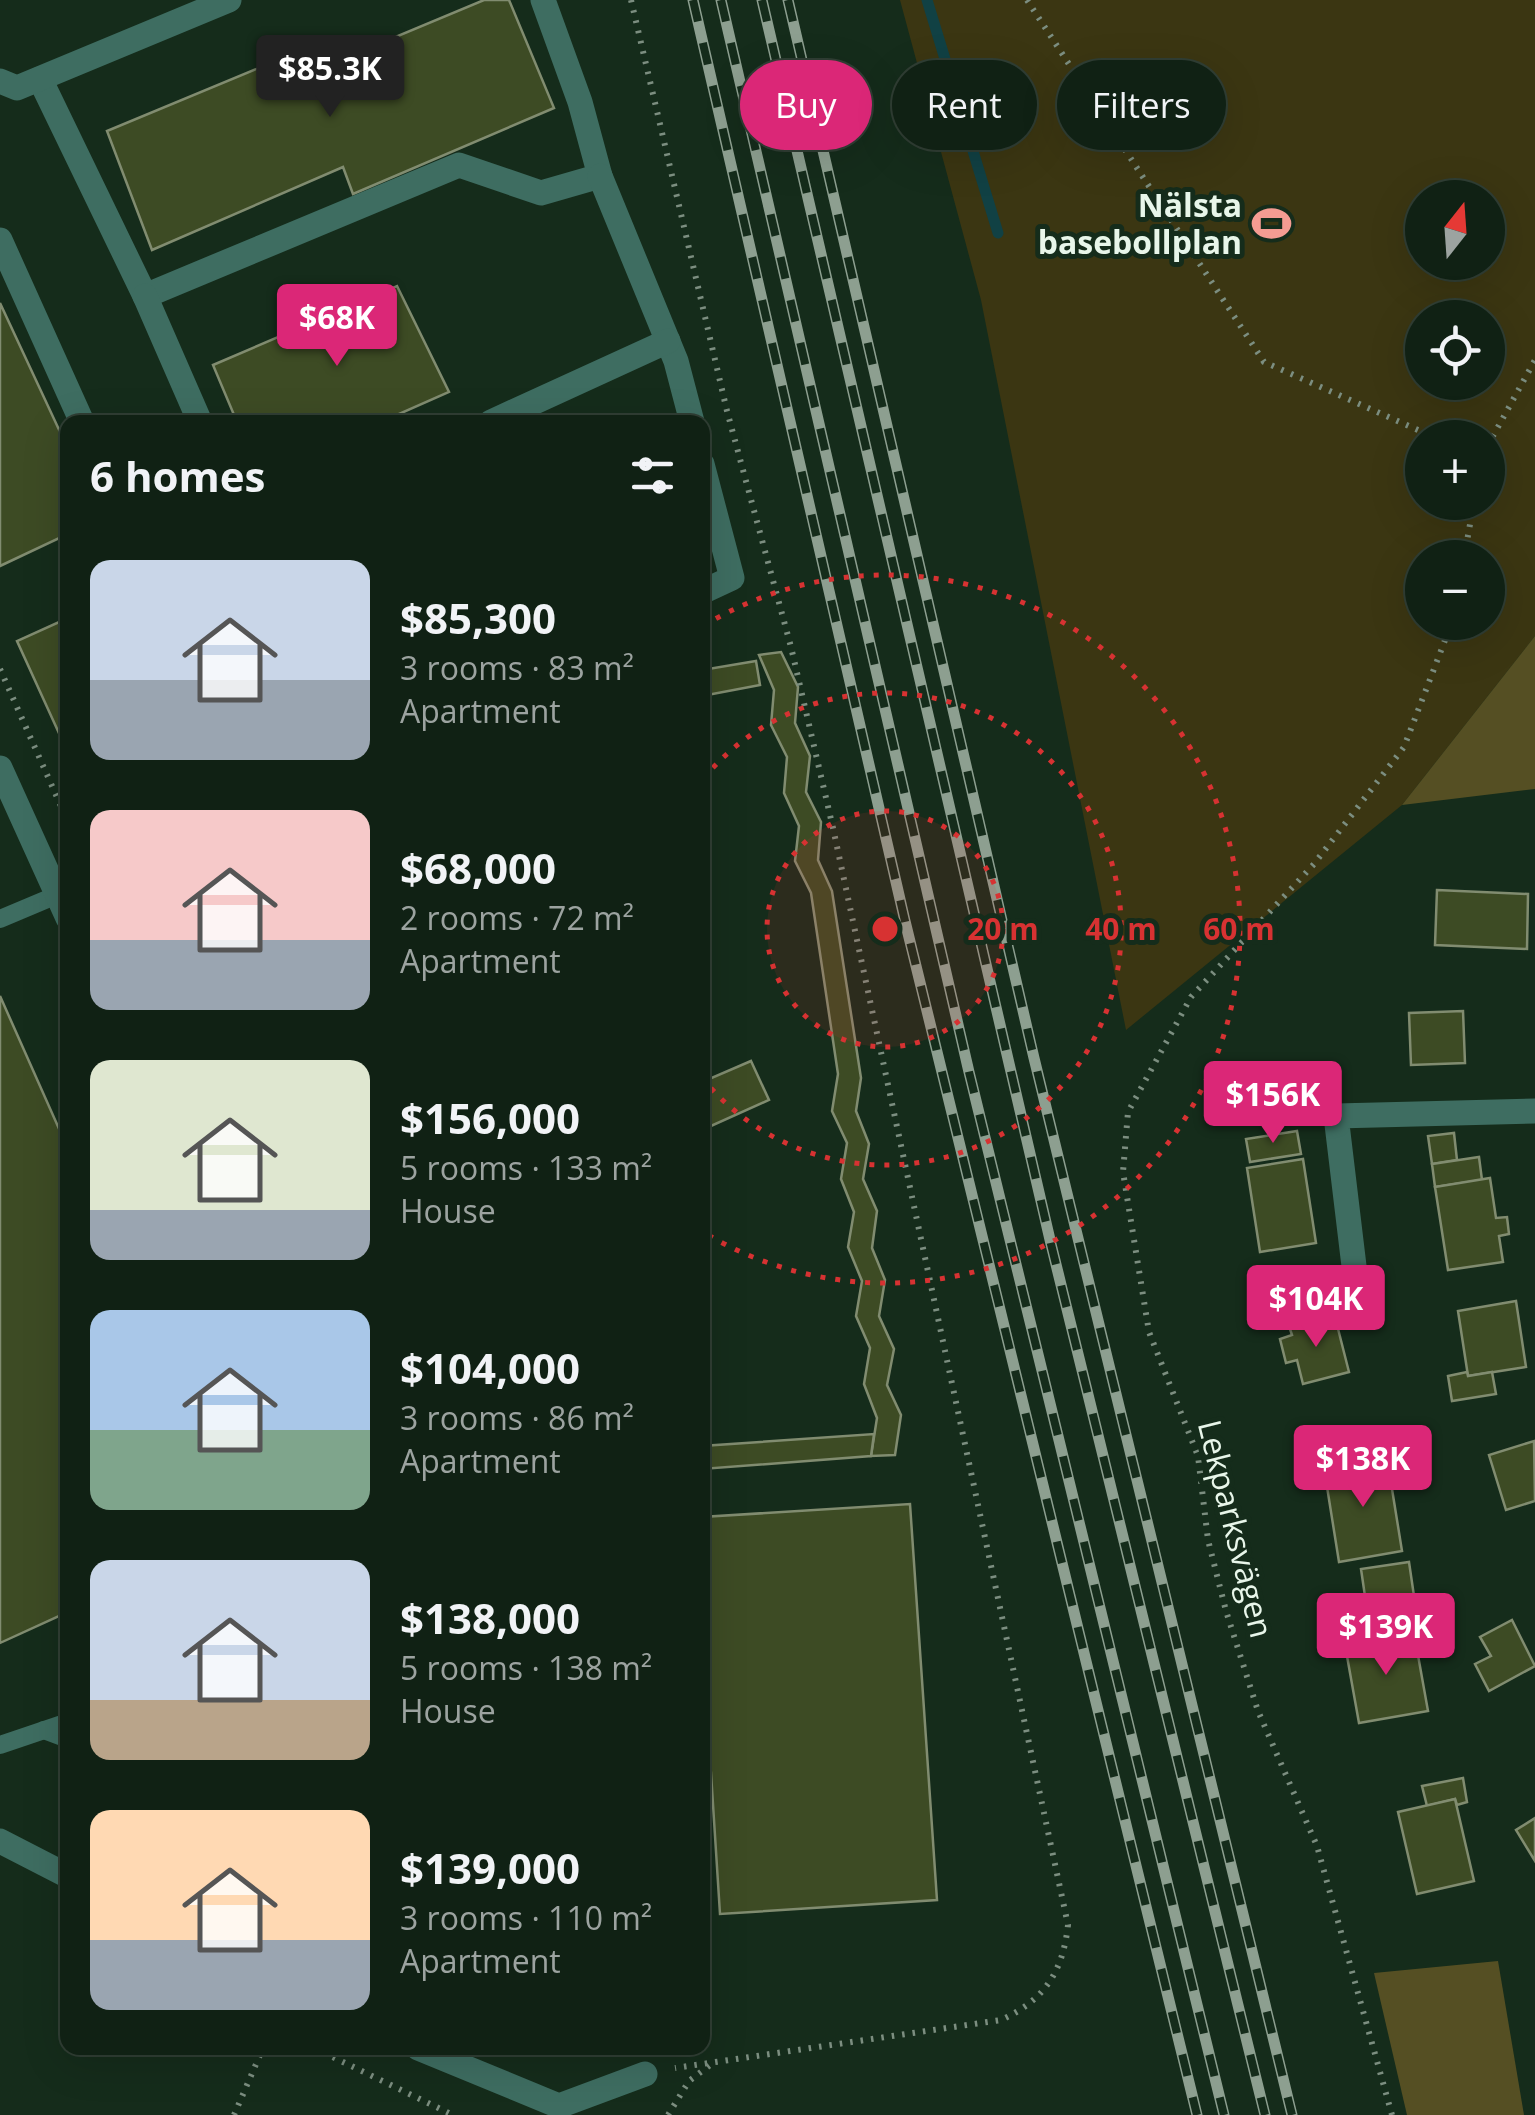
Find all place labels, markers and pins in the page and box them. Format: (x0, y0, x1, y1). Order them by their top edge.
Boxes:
pin: $85.3K (249, 35, 411, 120)
place label: Nälsta basebollplan (1038, 183, 1242, 263)
sports icon: Nälsta basebollplan (1251, 203, 1293, 245)
pin: $68K (278, 284, 396, 369)
centre of rings (867, 911, 903, 947)
pin: $156K (1203, 1061, 1343, 1146)
pin: $104K (1246, 1265, 1386, 1350)
pin: $138K (1293, 1425, 1433, 1510)
pin: $139K (1316, 1593, 1456, 1678)

